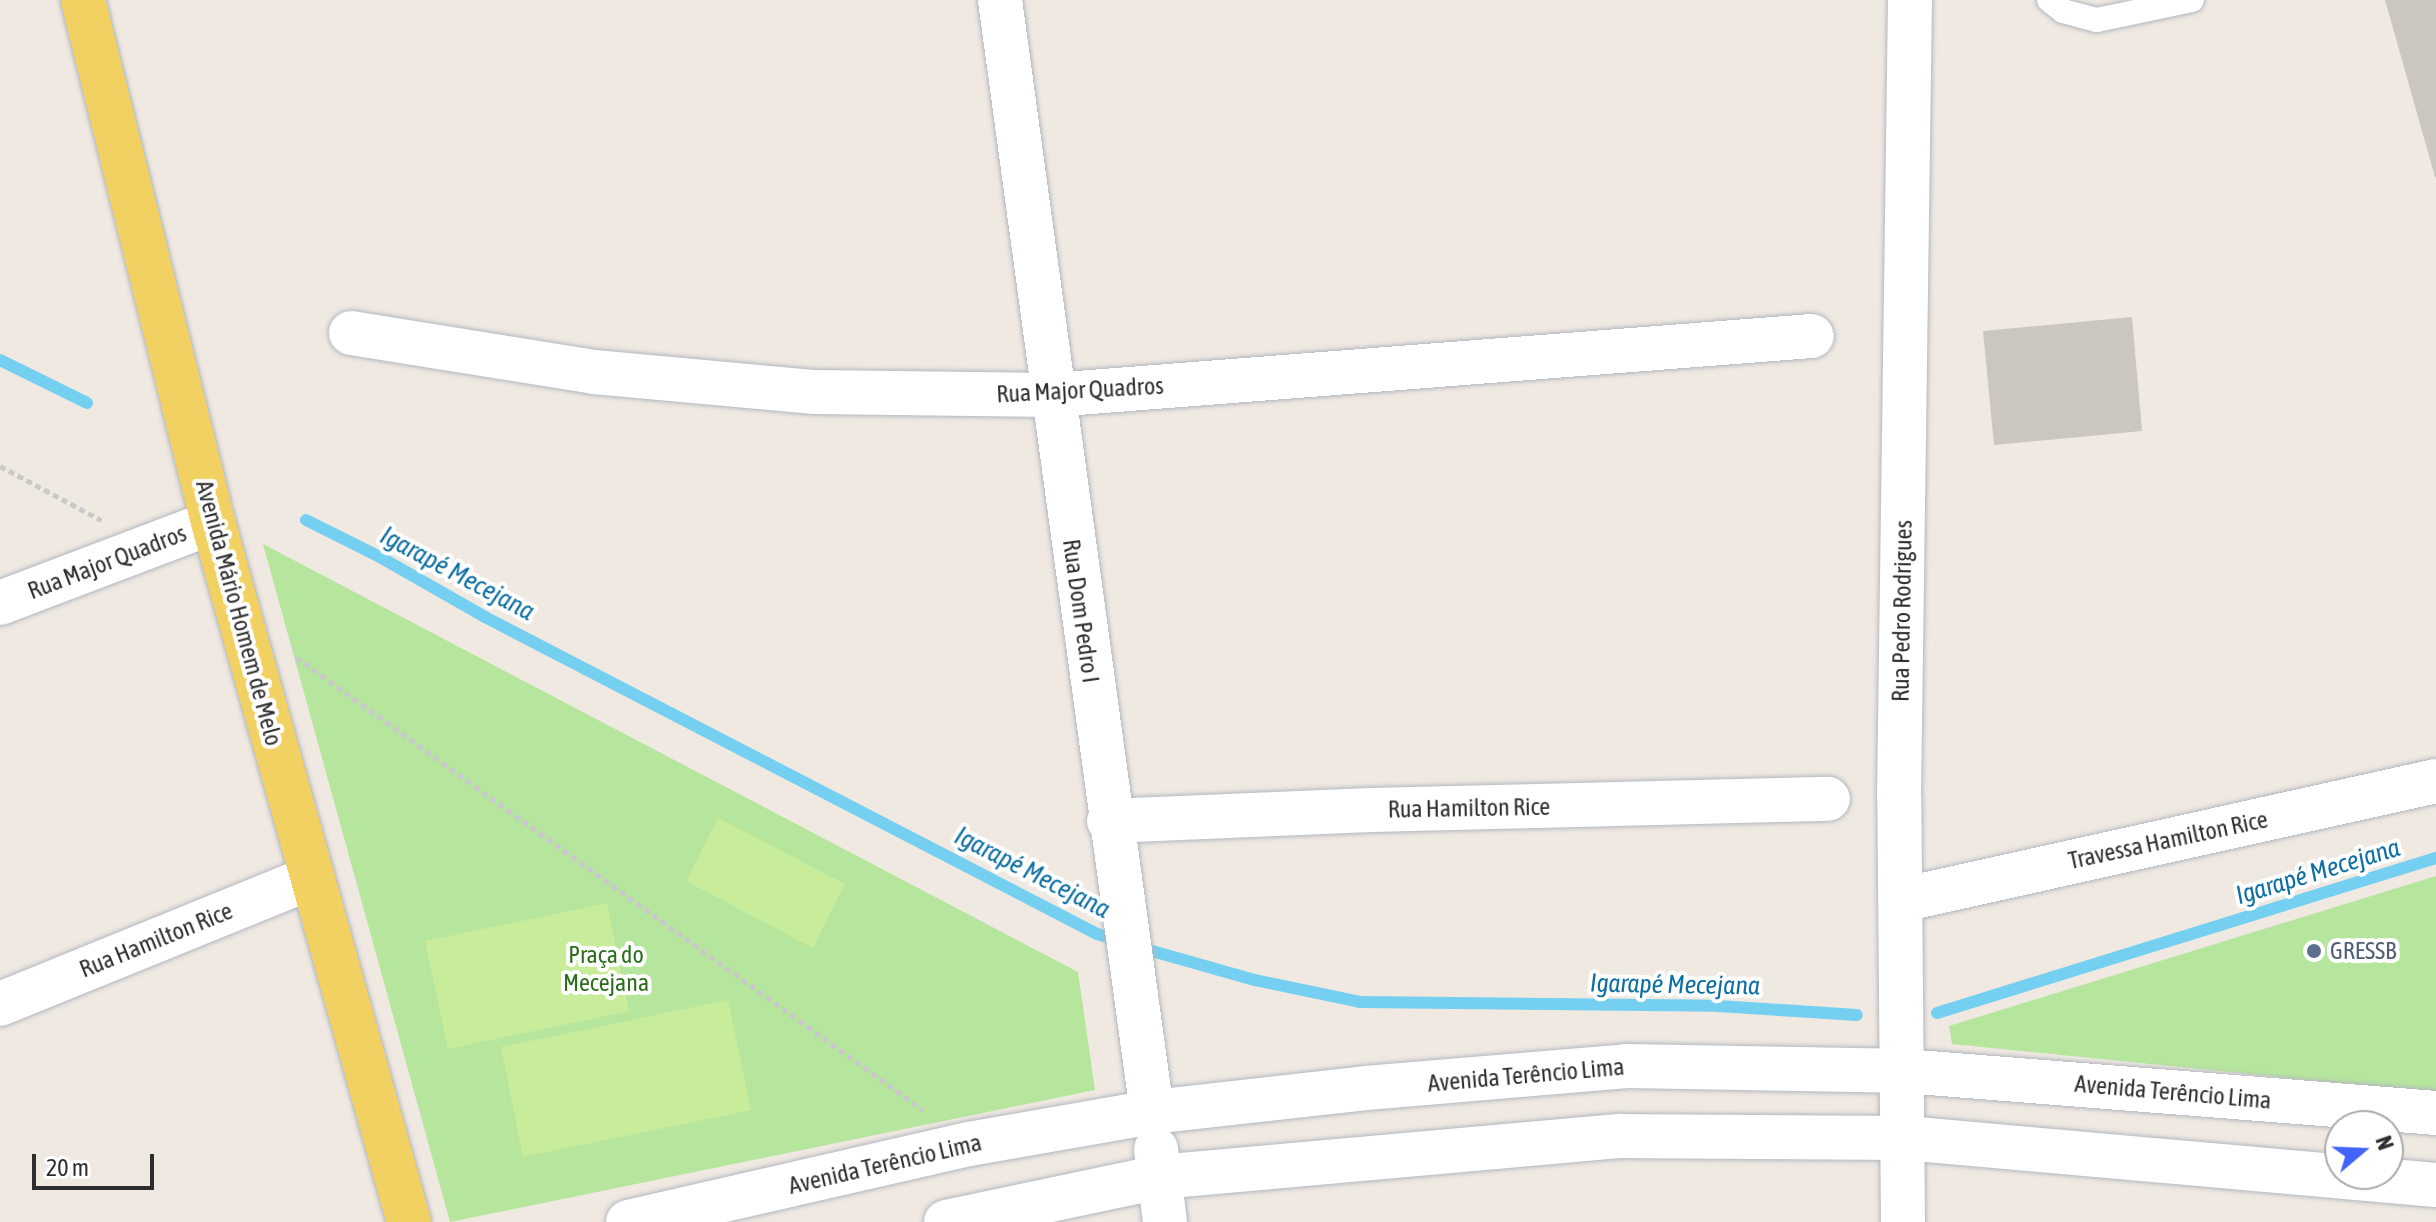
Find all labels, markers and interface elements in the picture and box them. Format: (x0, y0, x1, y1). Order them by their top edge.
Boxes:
street label: Rua Major Quadros (996, 371, 1164, 409)
street label: Avenida Mário Homem de Melo (190, 477, 288, 749)
street label: Rua Major Quadros (24, 519, 190, 605)
water label: Igarapé Mecejana (375, 520, 539, 628)
street label: Rua Pedro Rodrigues (1886, 520, 1918, 702)
street label: Rua Dom Pedro I (1057, 537, 1105, 685)
street label: Rua Hamilton Rice (1388, 792, 1550, 824)
street label: Travessa Hamilton Rice (2066, 805, 2270, 875)
water label: Igarapé Mecejana (949, 821, 1115, 925)
water label: Igarapé Mecejana (2232, 832, 2404, 912)
street label: Rua Hamilton Rice (75, 896, 237, 984)
place label: GRESSB (2330, 937, 2396, 965)
park label: Praça do Mecejana (563, 941, 649, 997)
marker: GRESSB (2305, 942, 2323, 960)
water label: Igarapé Mecejana (1590, 968, 1760, 1002)
street label: Avenida Terêncio Lima (1427, 1052, 1625, 1098)
street label: Avenida Terêncio Lima (2074, 1069, 2272, 1115)
north arrow (2324, 1110, 2404, 1190)
street label: Avenida Terêncio Lima (786, 1128, 984, 1200)
text: N (2370, 1132, 2399, 1153)
scale bar (36, 1138, 158, 1188)
text: 20 m (46, 1154, 89, 1181)

